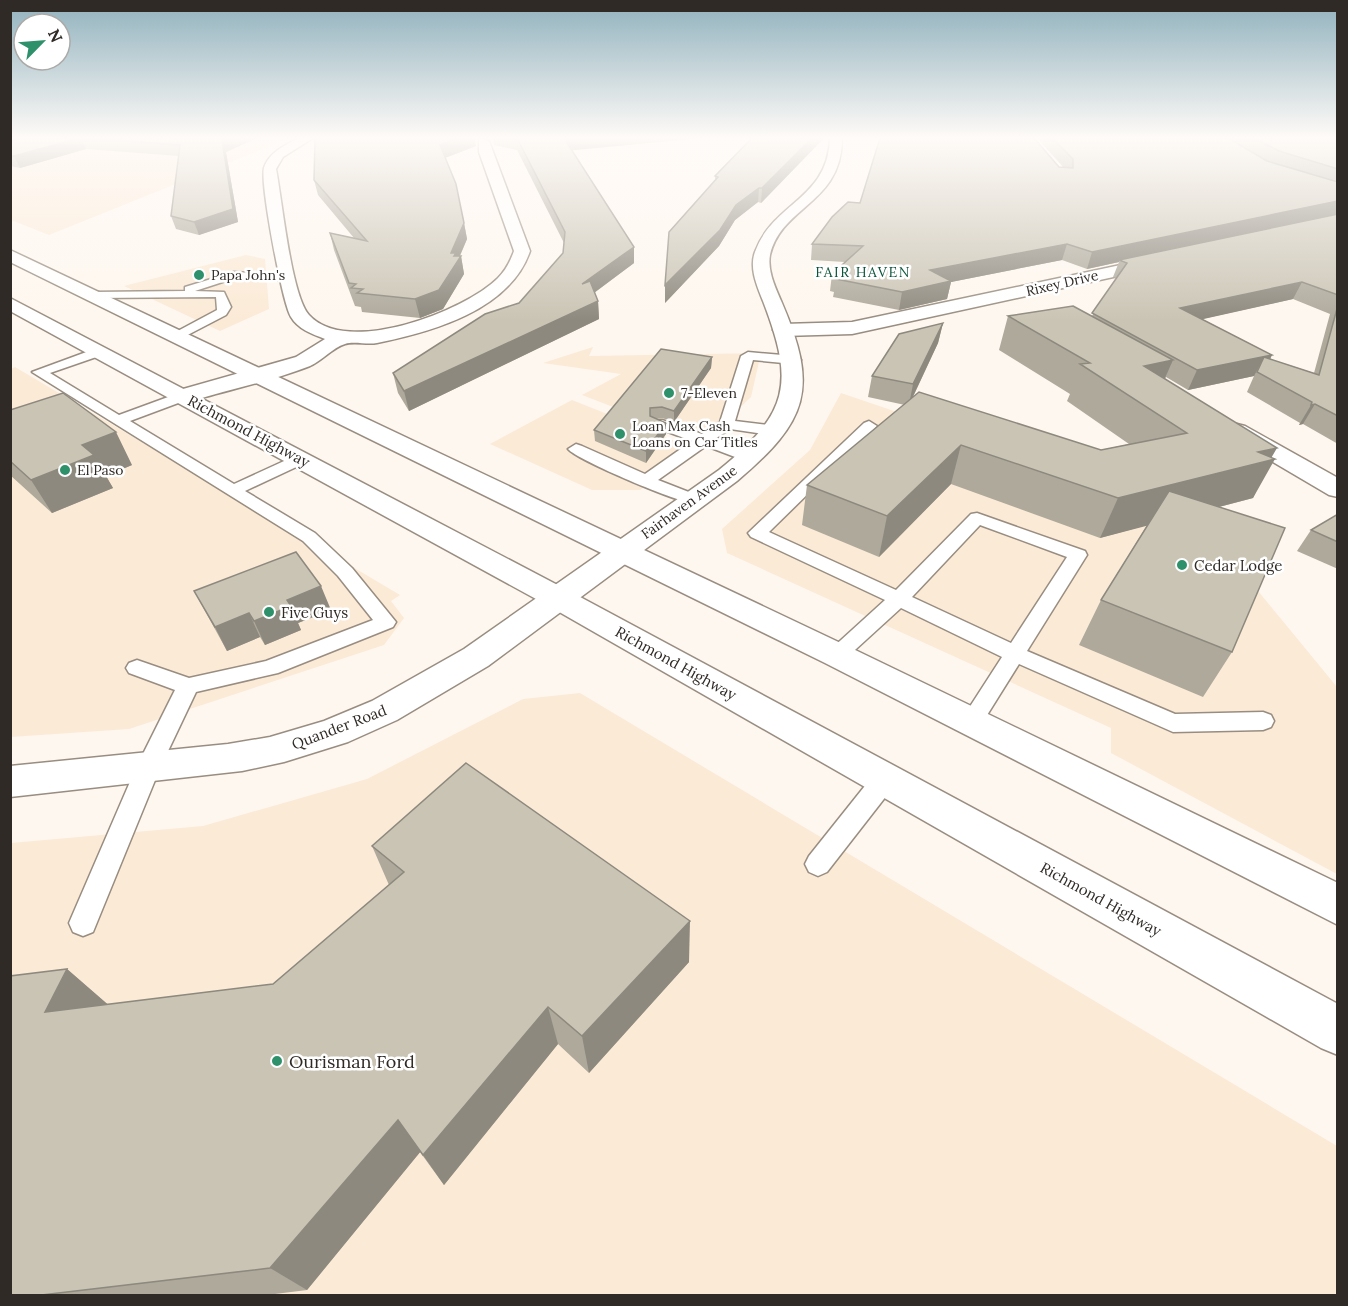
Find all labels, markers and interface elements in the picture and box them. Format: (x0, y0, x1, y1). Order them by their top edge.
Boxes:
north arrow (12, 12, 72, 72)
text: N (44, 26, 67, 45)
district label: FAIR HAVEN (815, 263, 911, 281)
place label: Papa John's (211, 266, 285, 284)
street label: Rixey Drive (1024, 266, 1100, 300)
marker: Papa John's (192, 268, 206, 282)
place label: 7-Eleven (681, 384, 737, 402)
marker: 7-Eleven (662, 386, 676, 400)
street label: Richmond Highway (185, 391, 313, 471)
place label: Loan Max Cash Loans on Car Titles (632, 417, 758, 451)
marker: Loan Max Cash Loans on Car Titles (613, 427, 627, 441)
place label: El Paso (77, 461, 123, 479)
street label: Fairhaven Avenue (638, 461, 741, 543)
marker: El Paso (58, 463, 72, 477)
place label: Cedar Lodge (1194, 556, 1282, 575)
marker: Cedar Lodge (1175, 558, 1189, 572)
place label: Five Guys (281, 603, 348, 622)
marker: Five Guys (262, 605, 276, 619)
street label: Richmond Highway (612, 622, 740, 704)
street label: Quander Road (289, 700, 389, 754)
street label: Richmond Highway (1037, 858, 1165, 940)
place label: Ourisman Ford (289, 1050, 415, 1073)
marker: Ourisman Ford (270, 1054, 284, 1068)

